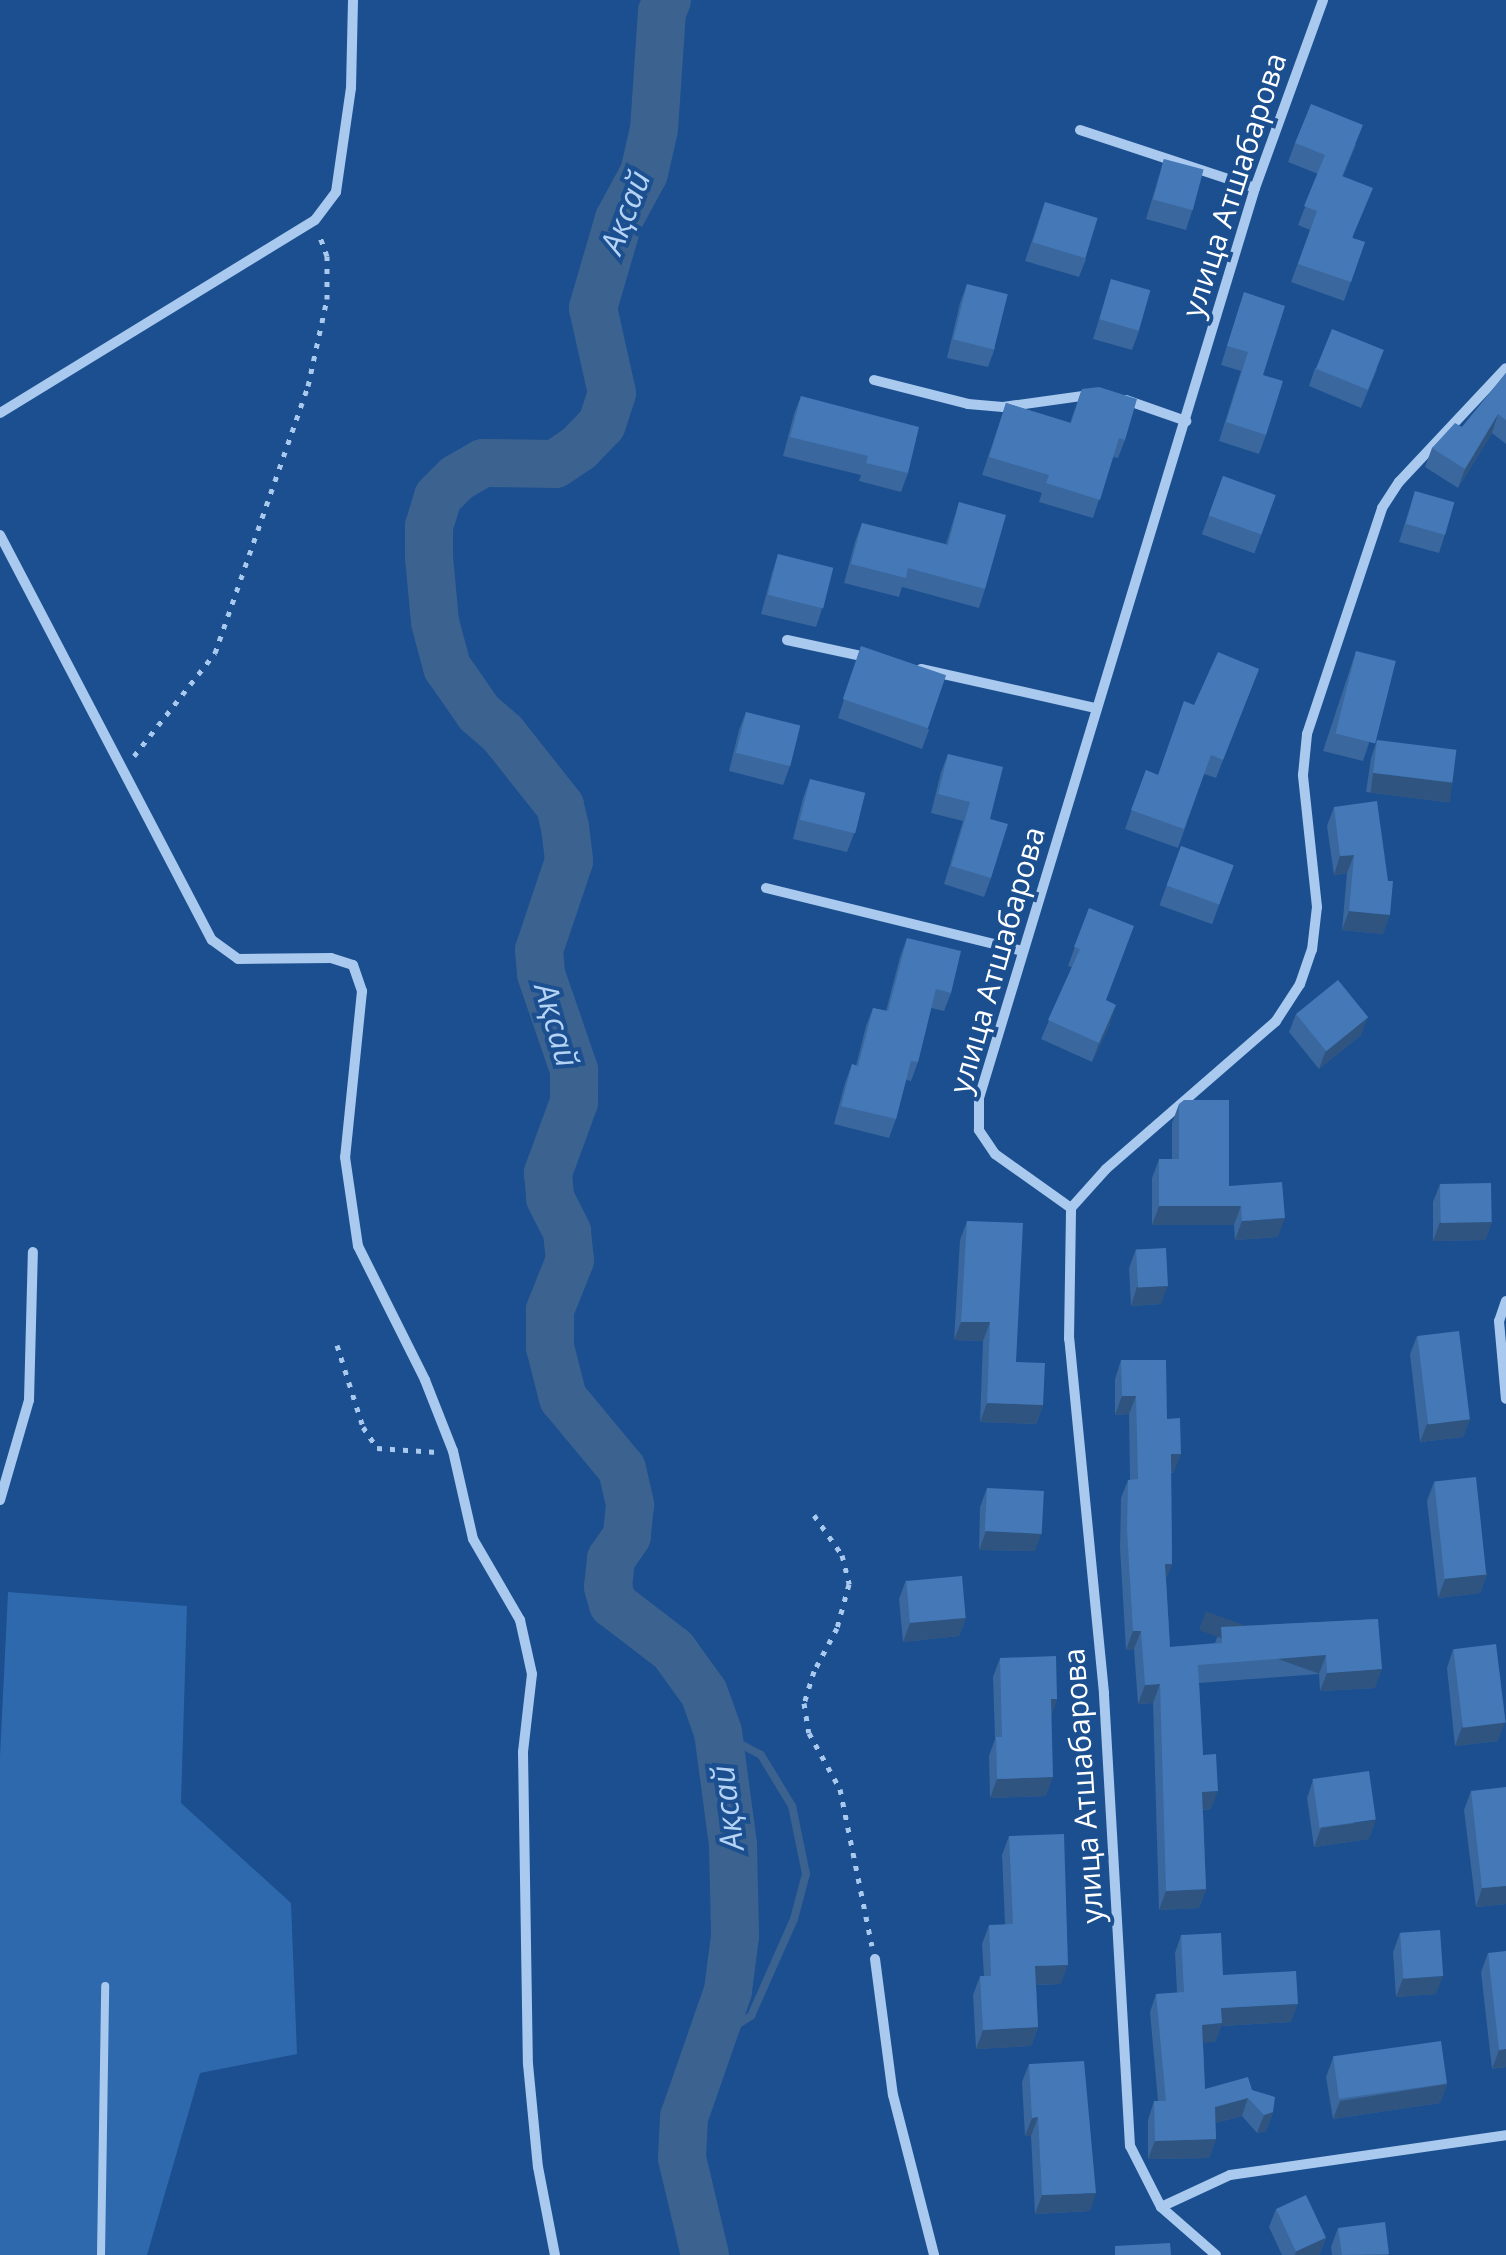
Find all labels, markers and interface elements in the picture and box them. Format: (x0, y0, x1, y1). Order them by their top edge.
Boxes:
street label: улица Атшабарова (1174, 48, 1294, 322)
water label: Ақсай (592, 165, 658, 259)
street label: улица Атшабарова (942, 822, 1052, 1098)
water label: Ақсай (527, 979, 587, 1071)
street label: улица Атшабарова (1055, 1647, 1111, 1925)
water label: Ақсай (703, 1763, 751, 1853)

